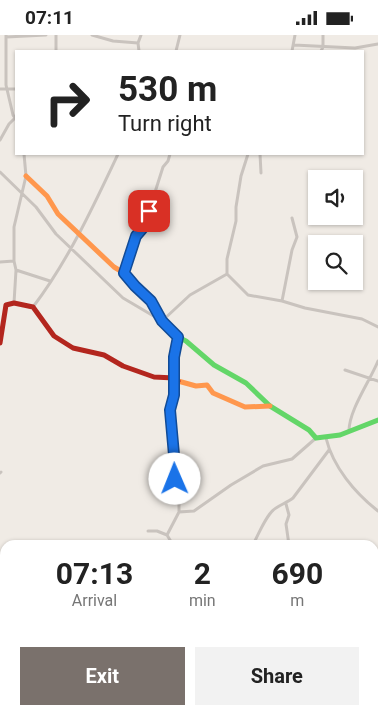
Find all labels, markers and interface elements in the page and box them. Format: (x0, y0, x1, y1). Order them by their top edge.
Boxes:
text: 07:11 (25, 6, 74, 29)
text: 530 m (118, 69, 217, 110)
icon: right (35, 70, 100, 135)
text: Turn right (118, 111, 212, 136)
map controls (308, 170, 363, 290)
button: sound (308, 170, 363, 225)
pin (128, 190, 170, 232)
icon: arrive (135, 197, 163, 225)
button: search (308, 235, 363, 290)
position arrow (148, 452, 200, 504)
text: 07:13 (56, 556, 133, 591)
text: 2 (194, 556, 211, 591)
text: 690 (272, 556, 323, 591)
text: Arrival (72, 591, 117, 610)
text: min (189, 591, 216, 610)
text: m (290, 591, 304, 610)
button: Exit (20, 647, 185, 705)
button: Share (195, 647, 359, 705)

